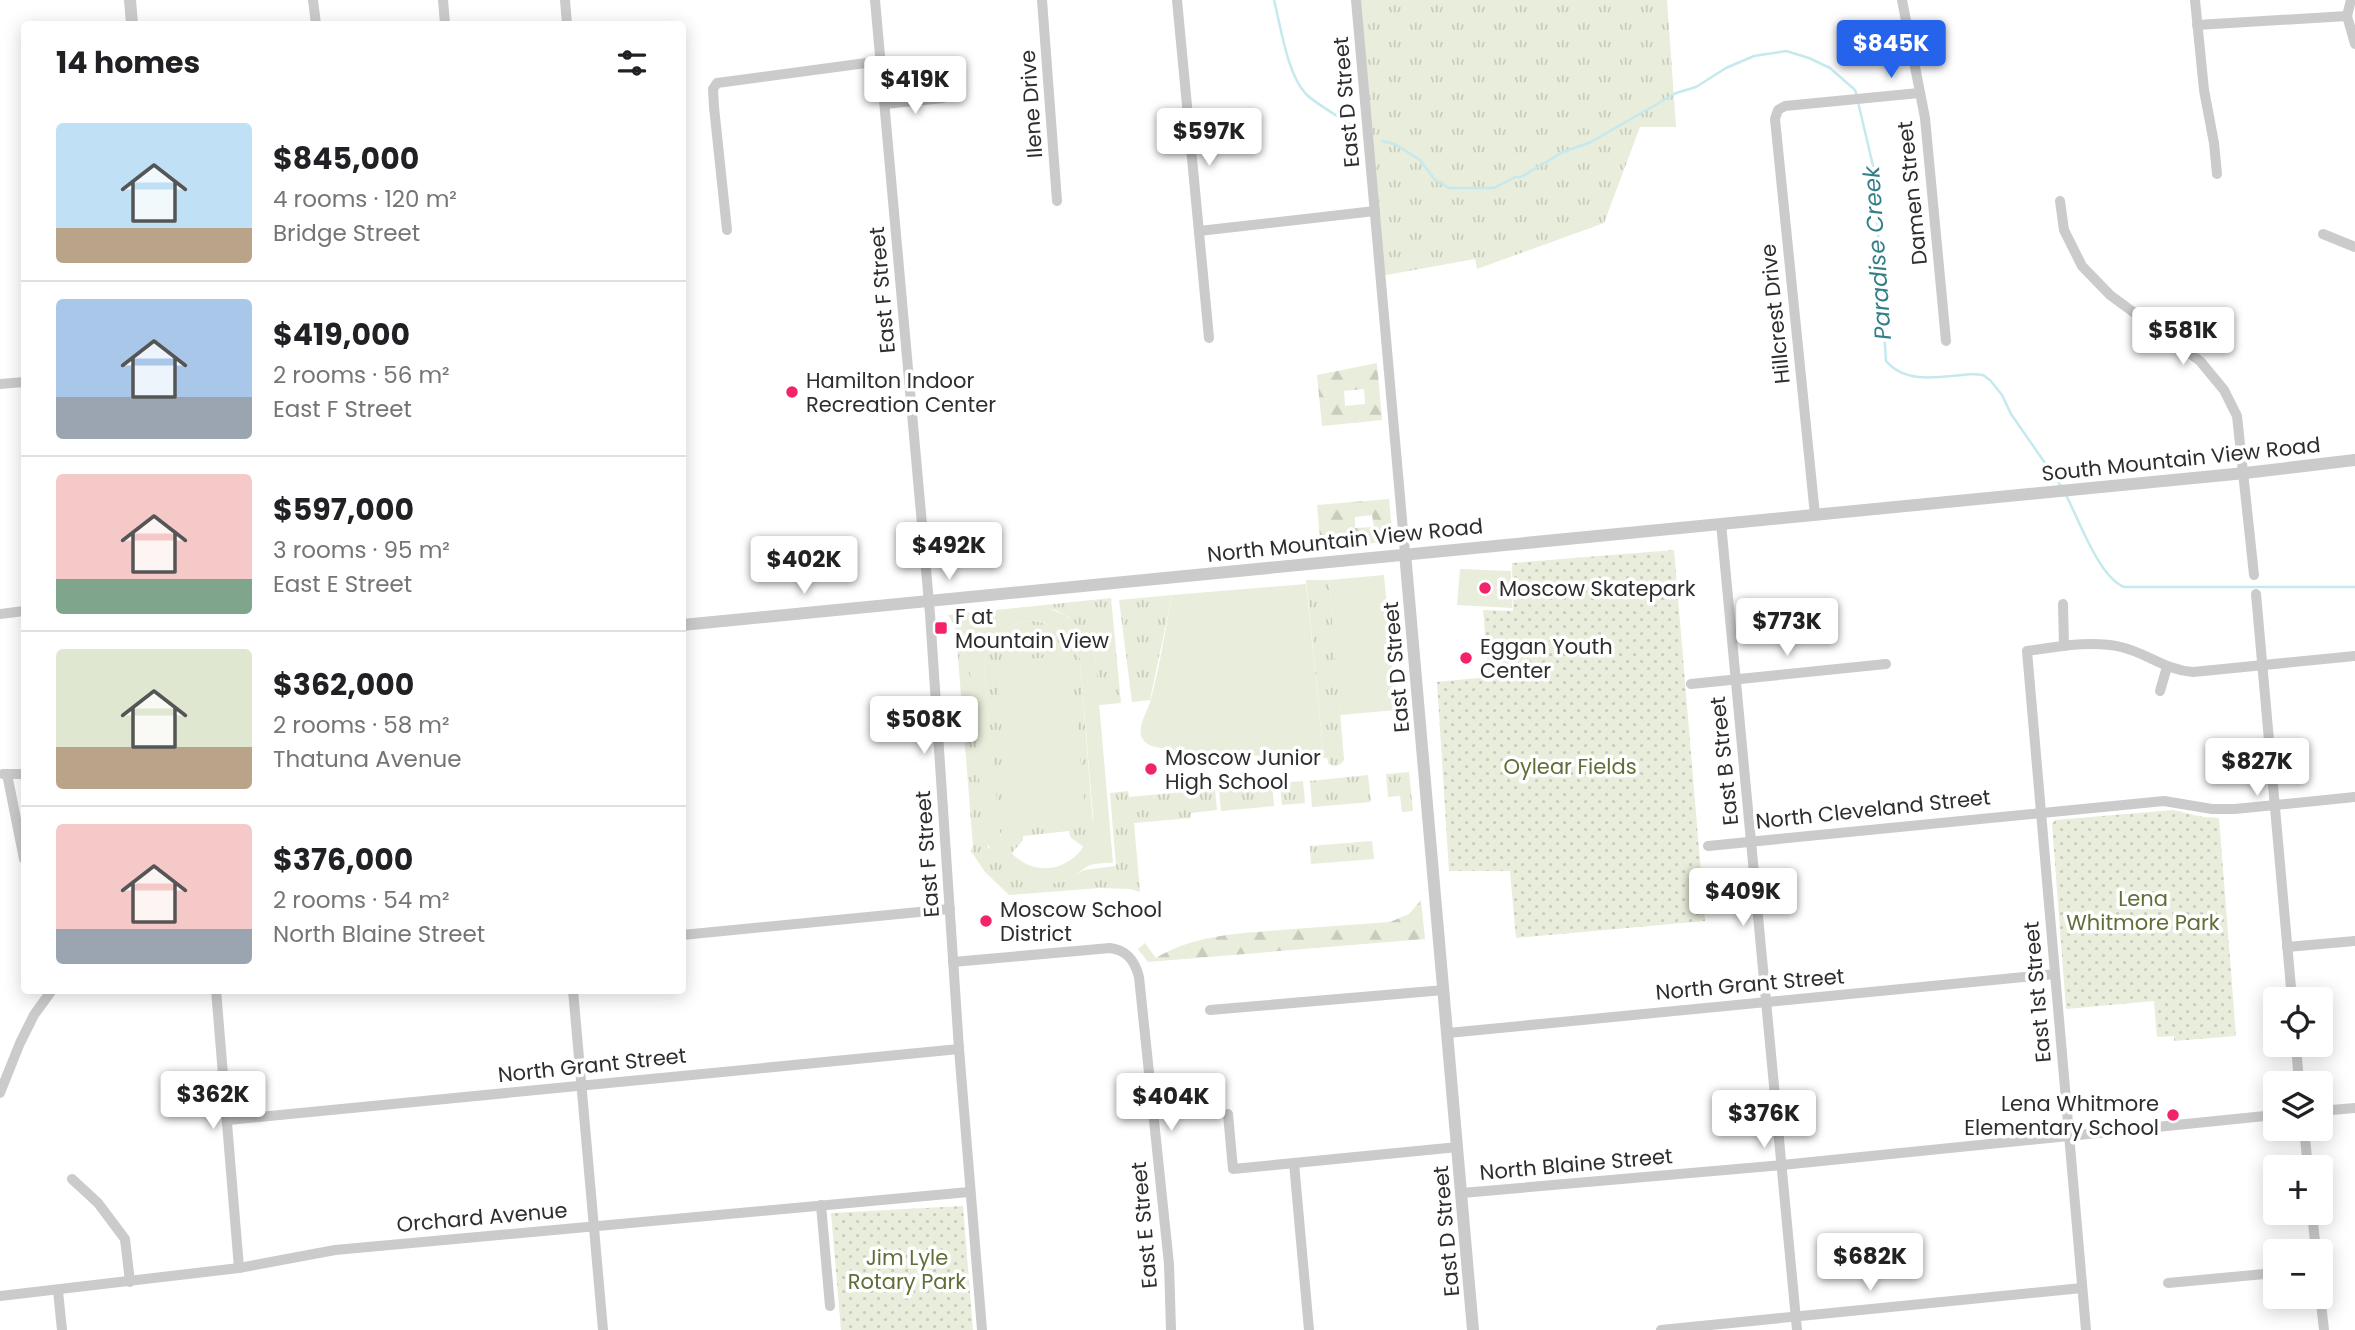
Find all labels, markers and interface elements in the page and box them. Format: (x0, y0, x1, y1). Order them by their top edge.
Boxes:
pin: $845K (1842, 20, 1940, 80)
text: $845K (1853, 27, 1929, 59)
street label: East D Street (1326, 35, 1366, 169)
text: 14 homes (56, 41, 200, 84)
icon: filters (613, 44, 651, 82)
street label: Ilene Drive (1013, 49, 1049, 159)
pin: $419K (866, 57, 964, 116)
text: $419K (880, 63, 950, 95)
pin: $597K (1160, 108, 1258, 168)
text: $597K (1173, 115, 1245, 147)
street label: Damen Street (1890, 120, 1934, 266)
text: $845,000 (273, 137, 419, 180)
icon: home (112, 151, 196, 235)
water label: Paradise Creek (1855, 164, 1899, 341)
text: 4 rooms · 120 m² (273, 183, 457, 215)
text: Bridge Street (273, 217, 420, 249)
street label: East F Street (862, 226, 902, 354)
street label: Hillcrest Drive (1753, 243, 1797, 385)
pin: $581K (2134, 308, 2232, 367)
text: $419,000 (273, 313, 410, 356)
text: $581K (2148, 314, 2218, 346)
icon: home (112, 327, 196, 411)
text: 2 rooms · 56 m² (273, 359, 450, 391)
place label: Hamilton Indoor Recreation Center (806, 366, 996, 419)
marker: Hamilton Indoor Recreation Center (784, 384, 800, 400)
text: East F Street (273, 393, 412, 425)
street label: South Mountain View Road (2040, 430, 2322, 488)
text: $597,000 (273, 488, 414, 531)
icon: home (112, 502, 196, 586)
street label: North Mountain View Road (1206, 511, 1484, 569)
pin: $492K (900, 522, 998, 582)
text: $492K (912, 529, 986, 561)
text: 3 rooms · 95 m² (273, 534, 450, 566)
pin: $402K (755, 536, 853, 596)
text: $402K (767, 543, 841, 575)
text: East E Street (273, 568, 412, 600)
place label: Moscow Skatepark (1499, 574, 1696, 603)
marker: Moscow Skatepark (1477, 580, 1493, 596)
pin: $773K (1738, 598, 1836, 658)
street label: East D Street (1376, 600, 1416, 734)
place label: F at Mountain View (955, 602, 1109, 655)
text: $773K (1752, 605, 1822, 637)
marker: F at Mountain View (933, 620, 949, 636)
place label: Eggan Youth Center (1480, 632, 1613, 685)
marker: Eggan Youth Center (1458, 650, 1474, 666)
text: $362,000 (273, 663, 414, 706)
icon: home (112, 677, 196, 761)
street label: East B Street (1703, 695, 1745, 827)
pin: $508K (875, 696, 973, 756)
text: $508K (886, 703, 962, 735)
text: 2 rooms · 58 m² (273, 709, 450, 741)
pin: $827K (2208, 738, 2306, 798)
text: Thatuna Avenue (273, 743, 462, 775)
place label: Moscow Junior High School (1165, 743, 1321, 796)
text: $827K (2221, 745, 2293, 777)
park label: Oylear Fields (1503, 752, 1637, 781)
marker: Moscow Junior High School (1143, 761, 1159, 777)
street label: North Cleveland Street (1754, 782, 1992, 836)
street label: East F Street (908, 790, 946, 918)
text: $376,000 (273, 838, 413, 881)
icon: home (112, 852, 196, 936)
pin: $409K (1694, 869, 1792, 928)
text: $409K (1705, 875, 1781, 907)
text: 2 rooms · 54 m² (273, 884, 450, 916)
park label: Lena Whitmore Park (2066, 884, 2220, 937)
place label: Moscow School District (1000, 895, 1162, 948)
marker: Moscow School District (978, 913, 994, 929)
text: North Blaine Street (273, 918, 485, 950)
street label: East 1st Street (2016, 920, 2058, 1064)
street label: North Grant Street (1654, 961, 1846, 1007)
map controls (2263, 987, 2333, 1309)
button: locate (2263, 987, 2333, 1057)
street label: North Grant Street (496, 1041, 688, 1089)
button: layers (2263, 1071, 2333, 1141)
pin: $362K (164, 1072, 262, 1131)
pin: $404K (1122, 1074, 1220, 1133)
text: $362K (177, 1078, 249, 1110)
text: $404K (1132, 1080, 1210, 1112)
place label: Lena Whitmore Elementary School (1964, 1089, 2159, 1142)
pin: $376K (1715, 1090, 1813, 1150)
text: $376K (1728, 1097, 1800, 1129)
marker: Lena Whitmore Elementary School (2165, 1107, 2181, 1123)
street label: North Blaine Street (1478, 1141, 1674, 1187)
button: + (2263, 1155, 2333, 1225)
street label: East E Street (1124, 1160, 1164, 1290)
street label: East D Street (1426, 1164, 1466, 1298)
street label: Orchard Avenue (395, 1195, 569, 1239)
pin: $682K (1821, 1234, 1919, 1293)
button: − (2263, 1239, 2333, 1309)
text: $682K (1833, 1240, 1907, 1272)
park label: Jim Lyle Rotary Park (848, 1243, 966, 1296)

